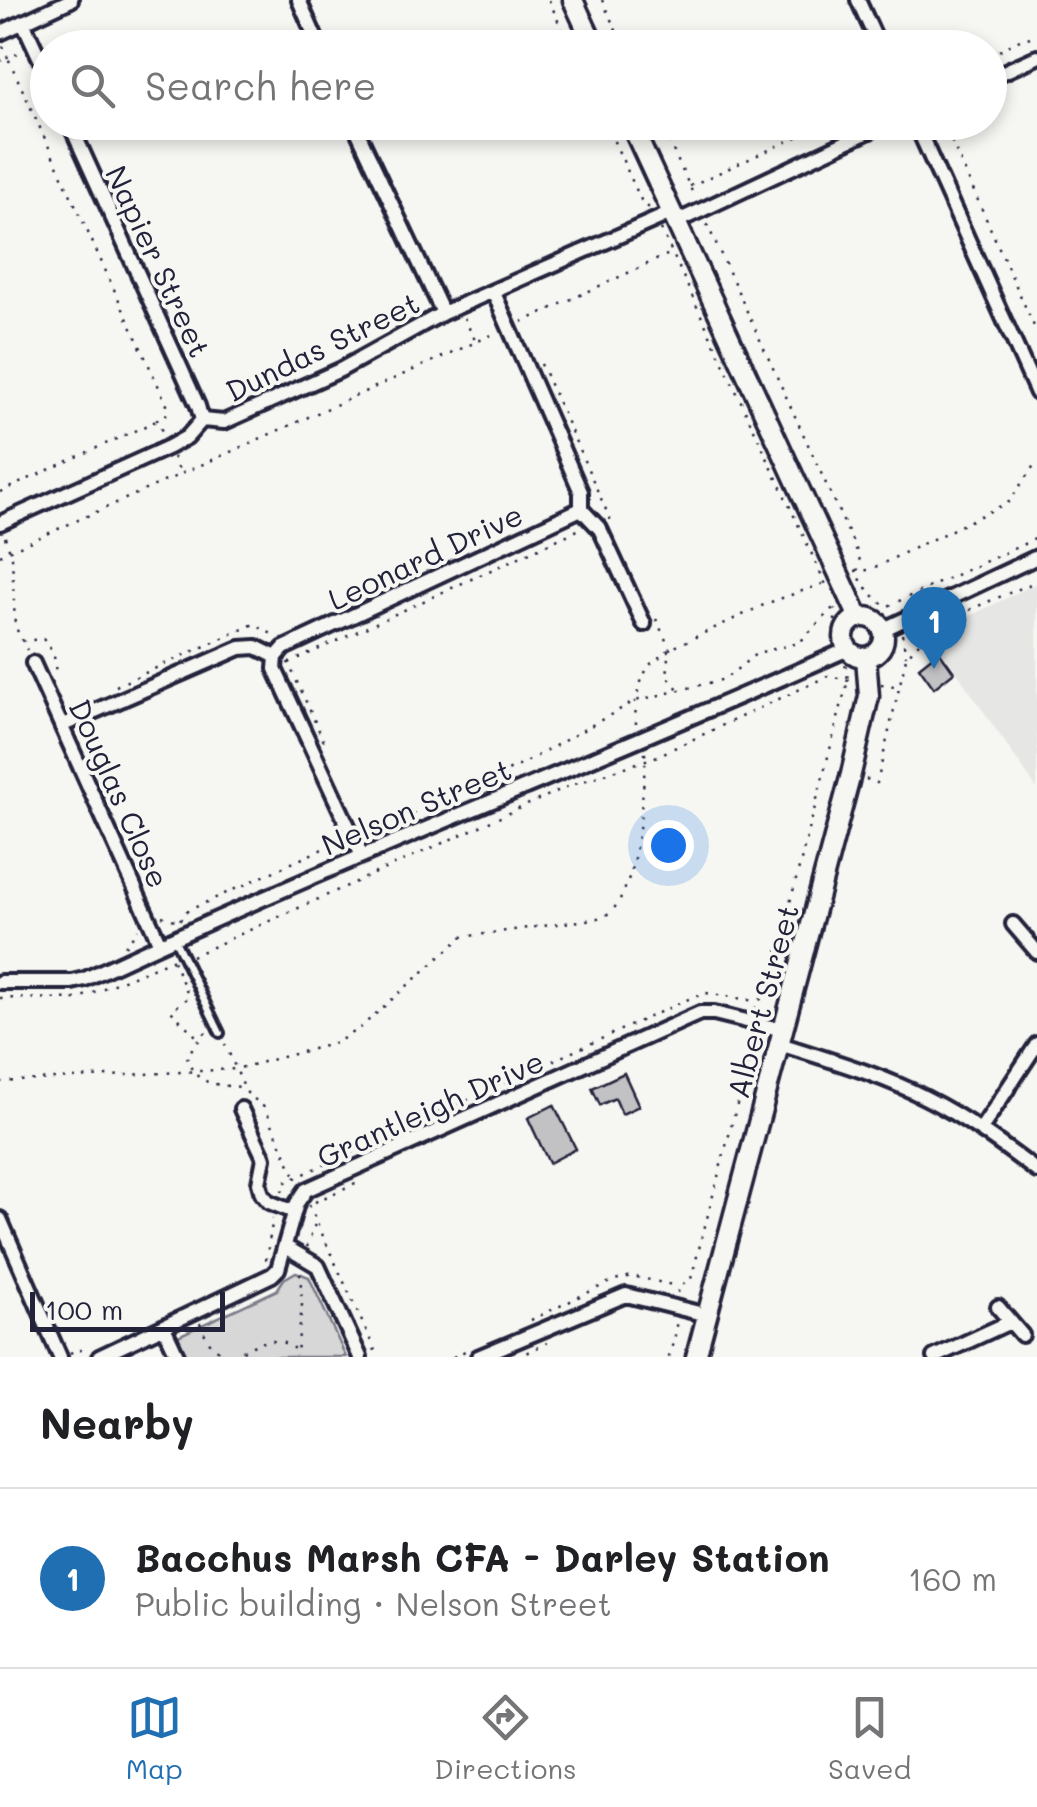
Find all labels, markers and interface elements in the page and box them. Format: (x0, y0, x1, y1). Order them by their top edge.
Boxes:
search box (30, 30, 1007, 140)
icon: search (65, 58, 120, 113)
text: Search here (145, 60, 376, 110)
street label: Napier Street (97, 159, 221, 363)
street label: Dundas Street (218, 282, 426, 410)
street label: Leonard Drive (321, 493, 529, 619)
pin: 1 (902, 586, 966, 669)
street label: Douglas Close (61, 692, 179, 894)
street label: Nelson Street (315, 748, 517, 864)
your location (643, 820, 694, 871)
street label: Albert Street (717, 900, 807, 1102)
street label: Grantleigh Drive (310, 1040, 550, 1176)
scale bar (30, 1287, 225, 1332)
text: 100 m (45, 1291, 123, 1327)
text: Nearby (40, 1395, 194, 1450)
text: Bacchus Marsh CFA - Darley Station (135, 1532, 830, 1582)
text: 1 (65, 1557, 80, 1599)
text: 160 m (908, 1557, 997, 1599)
text: Public building · Nelson Street (135, 1582, 612, 1624)
tab: Map (126, 1690, 183, 1786)
tab: Directions (434, 1690, 577, 1786)
tab: Saved (828, 1690, 911, 1786)

